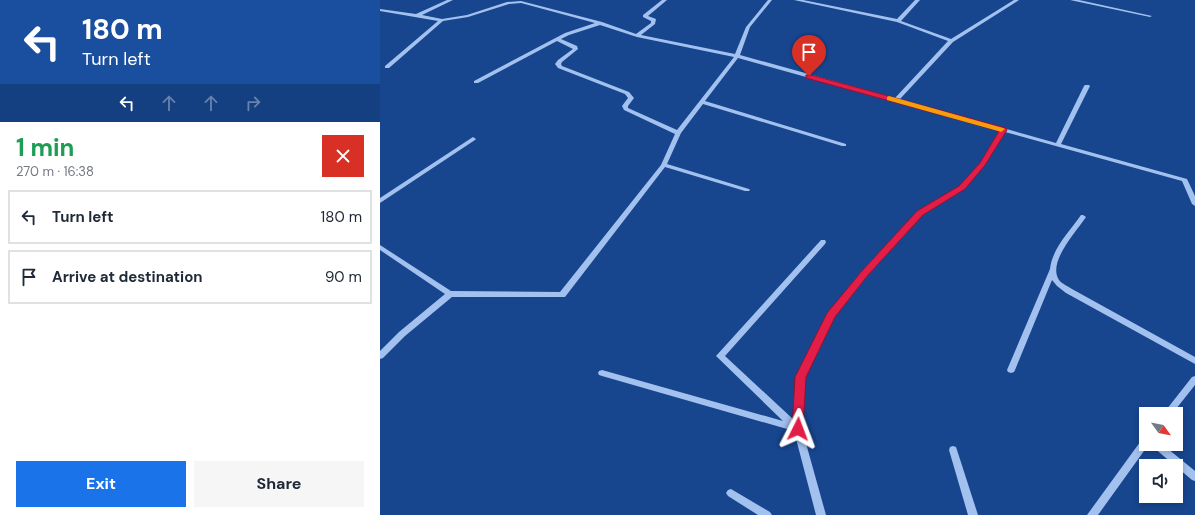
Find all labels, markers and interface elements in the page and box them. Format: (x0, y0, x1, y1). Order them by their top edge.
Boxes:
text: 180 m (82, 11, 163, 48)
icon: left (16, 16, 68, 68)
pin (792, 35, 826, 76)
icon: arrive (798, 41, 820, 63)
text: Turn left (82, 47, 151, 71)
icon: left (116, 92, 138, 114)
icon: ahead (158, 92, 180, 114)
icon: ahead (200, 92, 222, 114)
icon: right (242, 92, 264, 114)
text: 1 min (16, 132, 74, 163)
button: close (322, 135, 364, 177)
text: 270 m · 16:38 (16, 163, 94, 180)
icon: left (18, 206, 40, 228)
text: Turn left (52, 207, 113, 227)
text: 180 m (321, 207, 362, 227)
icon: arrive (18, 266, 40, 288)
text: Arrive at destination (52, 267, 203, 287)
text: 90 m (325, 267, 362, 287)
north arrow (1139, 407, 1183, 451)
map controls (1139, 407, 1183, 503)
position arrow (777, 408, 819, 450)
button: sound (1139, 459, 1183, 503)
button: Exit (16, 461, 186, 507)
button: Share (194, 461, 364, 507)

